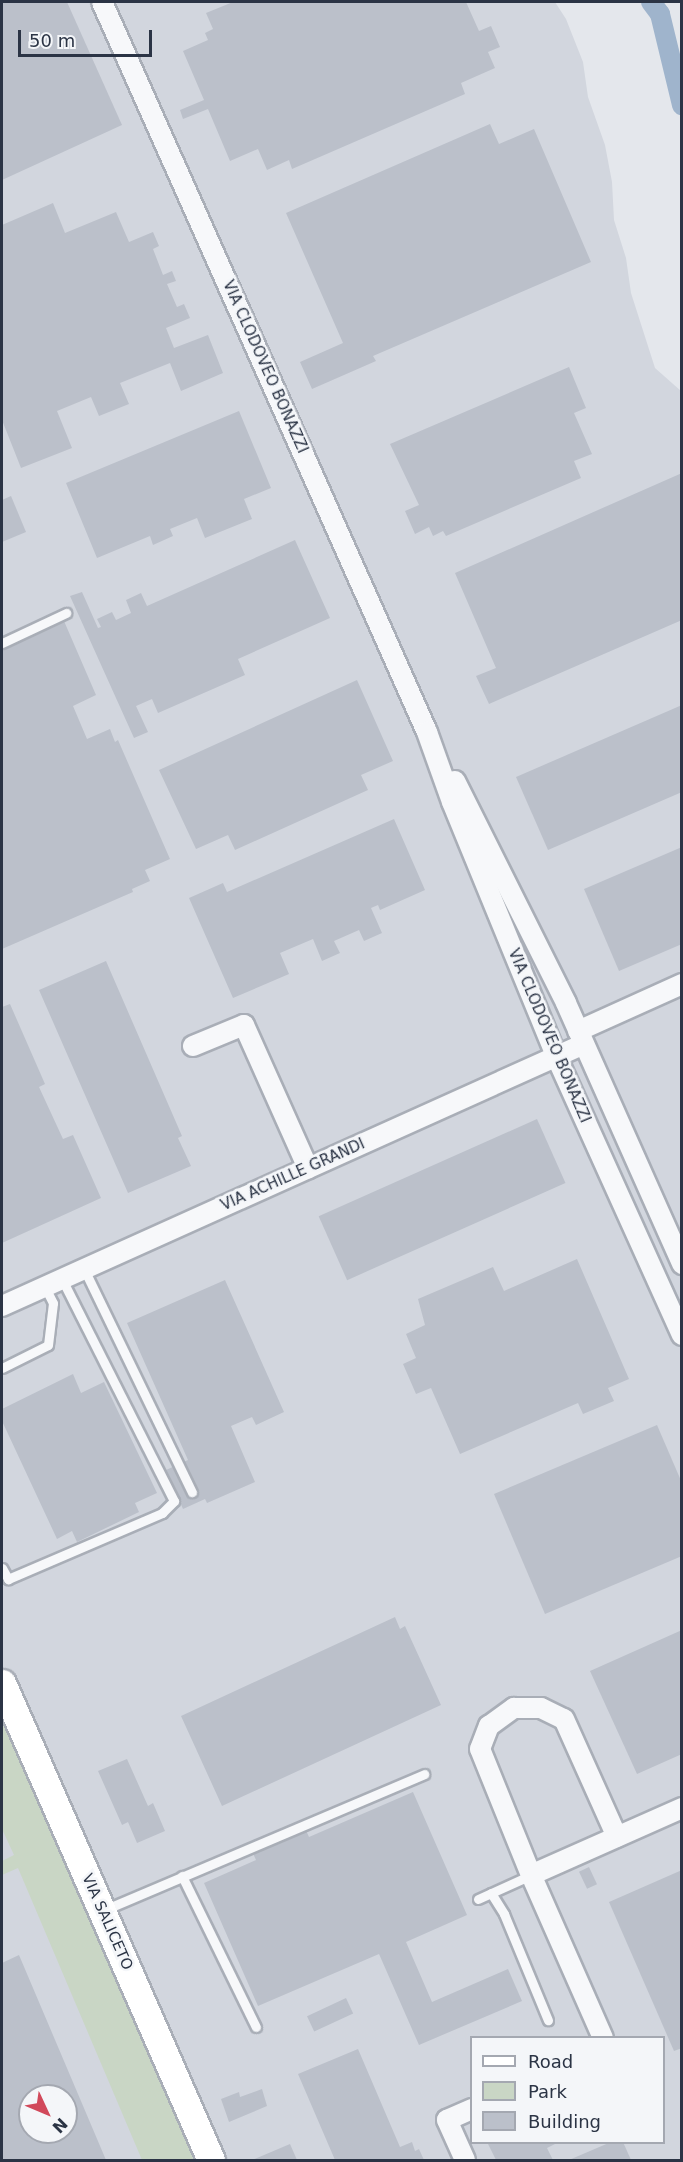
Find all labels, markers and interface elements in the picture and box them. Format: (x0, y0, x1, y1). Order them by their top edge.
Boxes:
scale bar (21, 18, 154, 56)
text: 50 m (29, 30, 75, 51)
street label: VIA CLODOVEO BONAZZI (219, 278, 311, 456)
street label: VIA CLODOVEO BONAZZI (504, 946, 594, 1126)
street label: VIA ACHILLE GRANDI (218, 1135, 368, 1215)
street label: VIA SALICETO (78, 1871, 136, 1973)
legend (470, 2036, 665, 2144)
text: Road (528, 2051, 573, 2072)
text: Park (528, 2081, 567, 2102)
north arrow (18, 2084, 78, 2144)
text: Building (528, 2111, 601, 2132)
text: N (48, 2114, 71, 2137)

